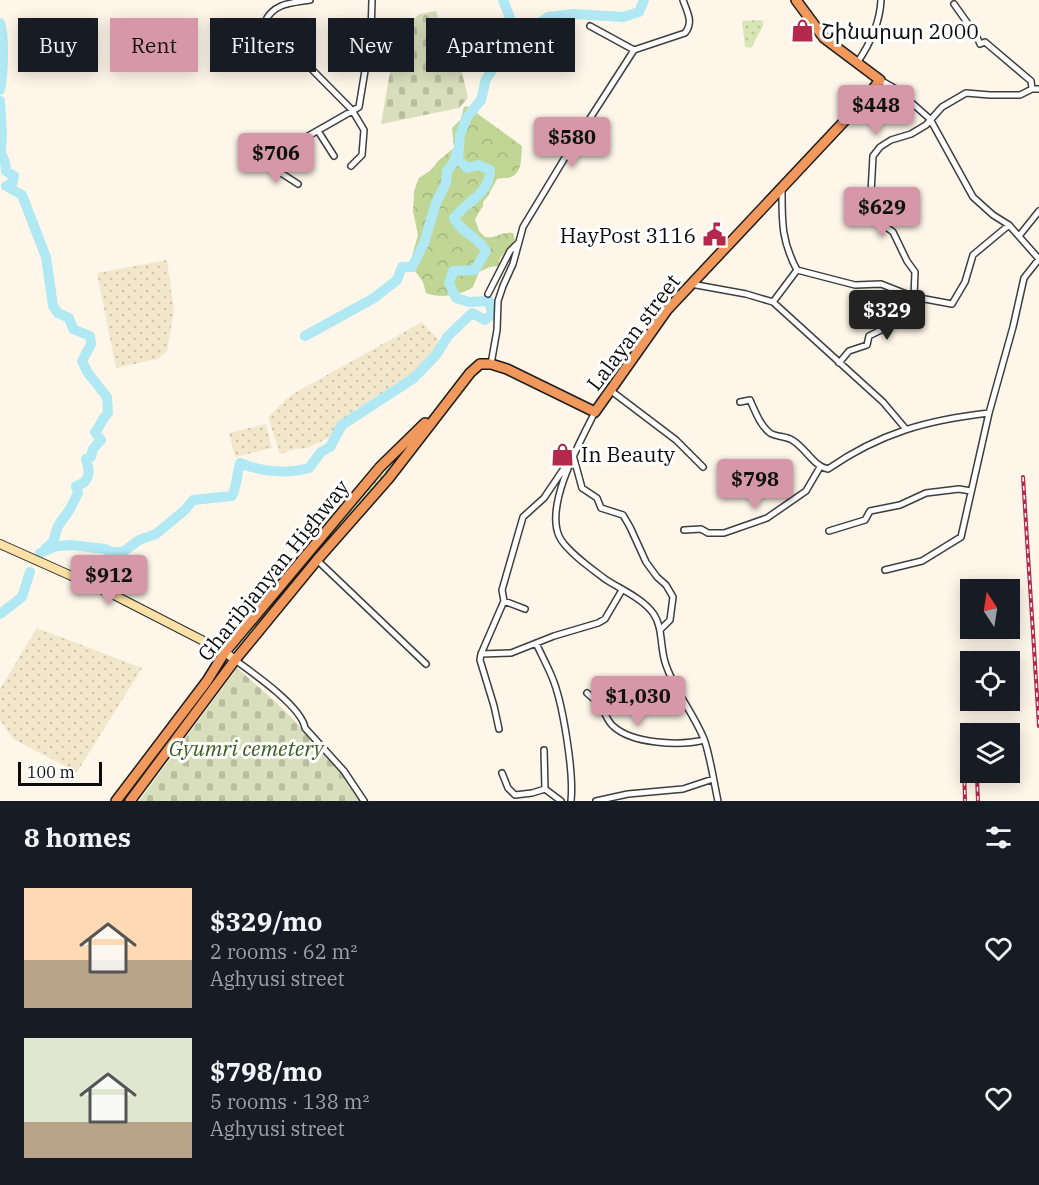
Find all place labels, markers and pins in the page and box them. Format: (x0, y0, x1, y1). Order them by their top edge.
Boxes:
place label: Շինարար 2000 (821, 17, 979, 45)
shop icon: Շինարար 2000 (790, 18, 816, 44)
pin: $448 (840, 85, 912, 136)
pin: $580 (536, 117, 608, 168)
pin: $706 (240, 133, 312, 184)
pin: $629 (846, 187, 918, 238)
place label: HayPost 3116 (560, 221, 696, 249)
public building icon: HayPost 3116 (701, 222, 727, 248)
pin: $329 (851, 290, 923, 341)
place label: In Beauty (581, 440, 676, 468)
shop icon: In Beauty (550, 441, 576, 467)
pin: $798 (719, 459, 791, 510)
pin: $912 (73, 555, 145, 606)
pin: $1,030 (589, 676, 687, 727)

